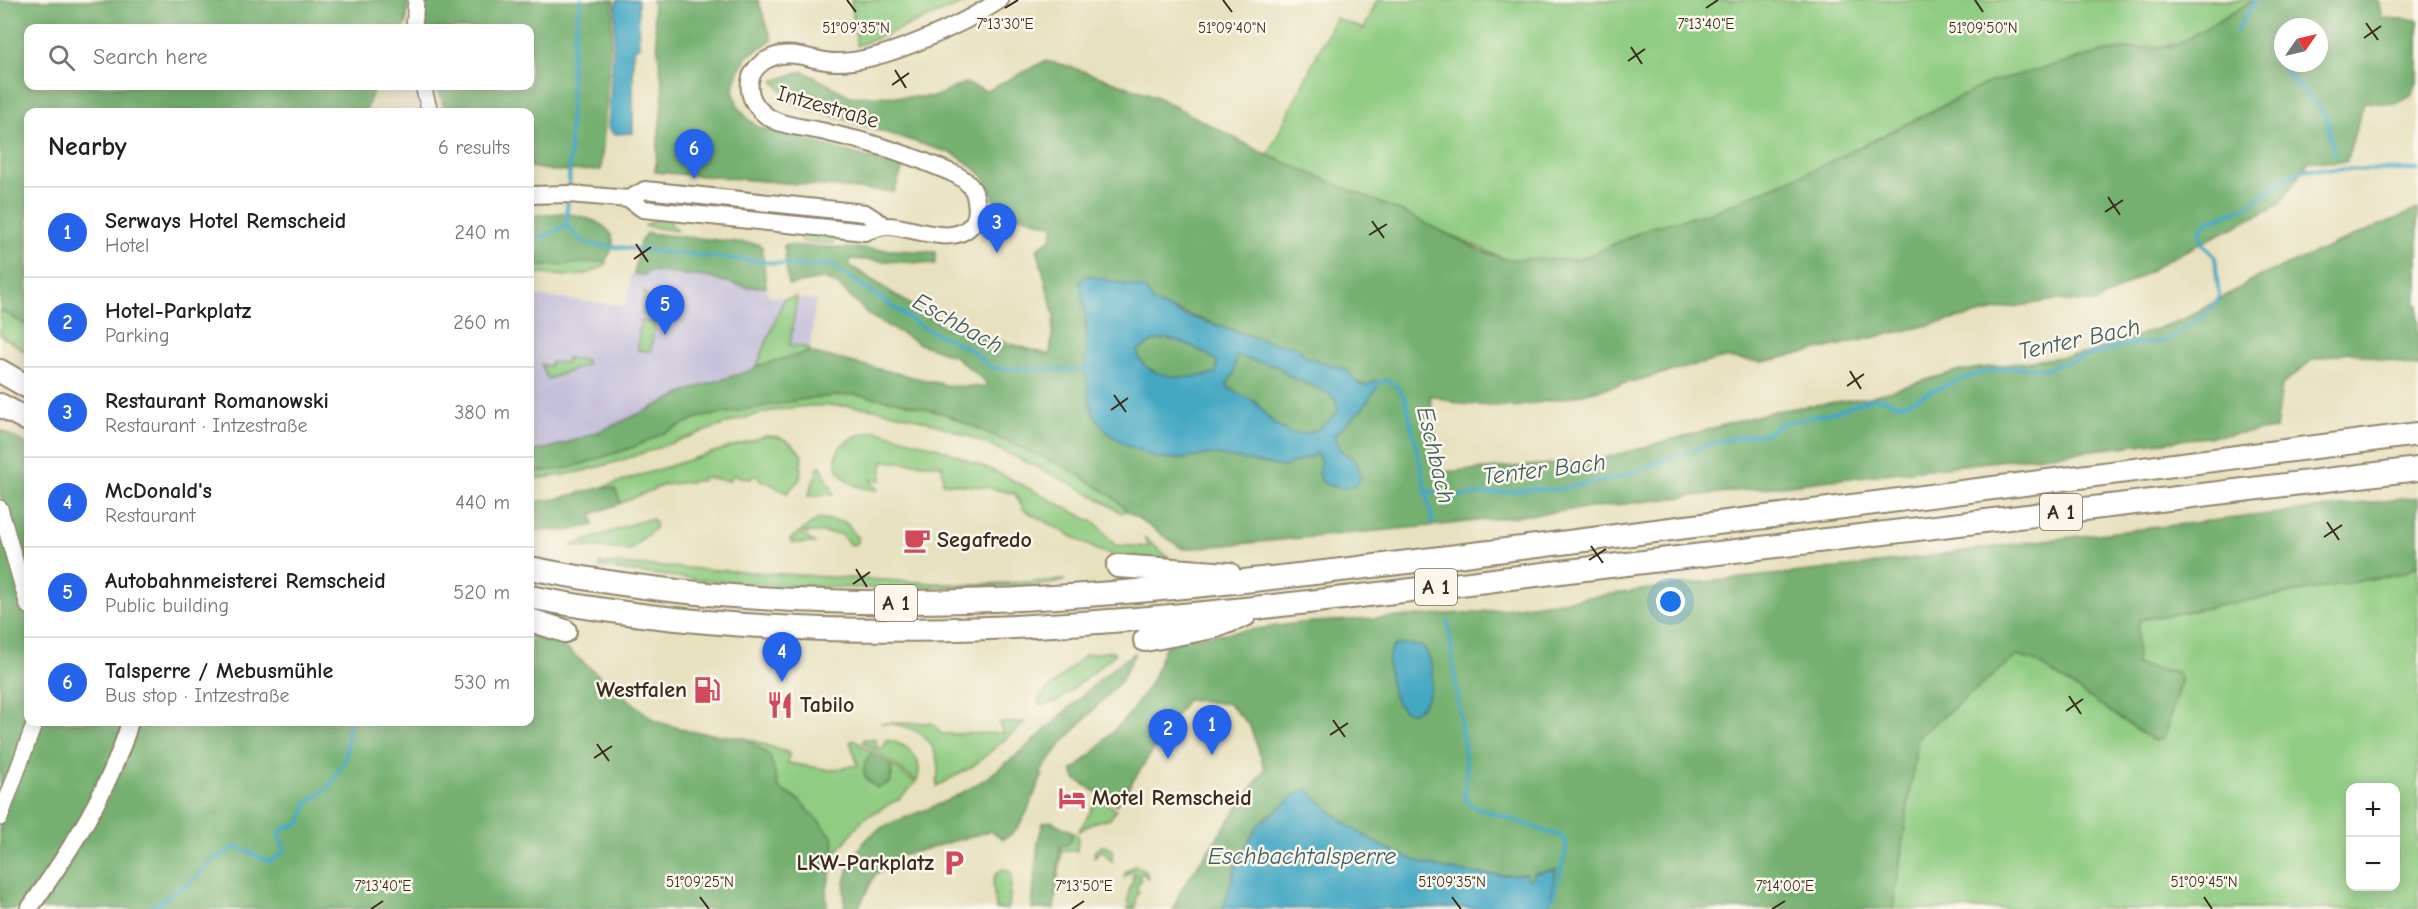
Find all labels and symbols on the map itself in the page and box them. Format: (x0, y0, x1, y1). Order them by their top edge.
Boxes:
text: 7°13'30"E (976, 15, 1034, 33)
text: 7°13'40"E (1678, 15, 1734, 33)
north arrow (2274, 18, 2328, 72)
text: 51°09'35"N (822, 19, 890, 37)
text: 51°09'40"N (1198, 19, 1266, 37)
text: 51°09'50"N (1948, 19, 2018, 37)
street label: Intzestraße (774, 80, 882, 134)
pin: 6 (674, 130, 714, 179)
pin: 3 (978, 204, 1016, 253)
pin: 5 (646, 286, 684, 335)
water label: Eschbach (908, 287, 1008, 359)
water label: Tenter Bach (2015, 312, 2143, 366)
water label: Eschbach (1411, 404, 1461, 506)
water label: Tenter Bach (1481, 448, 1607, 490)
road number: A 1 (2040, 494, 2082, 530)
cafe icon: Segafredo (902, 525, 932, 555)
place label: Segafredo (937, 527, 1032, 553)
road number: A 1 (1415, 569, 1457, 605)
road number: A 1 (875, 585, 917, 621)
your location (1656, 587, 1685, 616)
pin: 4 (762, 632, 802, 682)
fuel station icon: Westfalen (692, 675, 722, 705)
place label: Westfalen (596, 677, 687, 703)
restaurant icon: Tabilo (765, 690, 795, 720)
place label: Tabilo (800, 692, 854, 718)
pin: 1 (1192, 706, 1232, 755)
pin: 2 (1148, 710, 1188, 759)
hotel icon: Motel Remscheid (1057, 783, 1087, 813)
place label: Motel Remscheid (1092, 785, 1252, 811)
water label: Eschbachtalsperre (1208, 842, 1396, 870)
parking icon: LKW-Parkplatz (939, 848, 969, 878)
place label: LKW-Parkplatz (796, 850, 935, 876)
text: 51°09'25"N (666, 873, 734, 891)
text: 51°09'35"N (1418, 873, 1486, 891)
text: 51°09'45"N (2170, 873, 2238, 891)
text: 7°13'40"E (355, 877, 411, 895)
text: 7°13'50"E (1055, 877, 1113, 895)
text: 7°14'00"E (1756, 877, 1814, 895)

